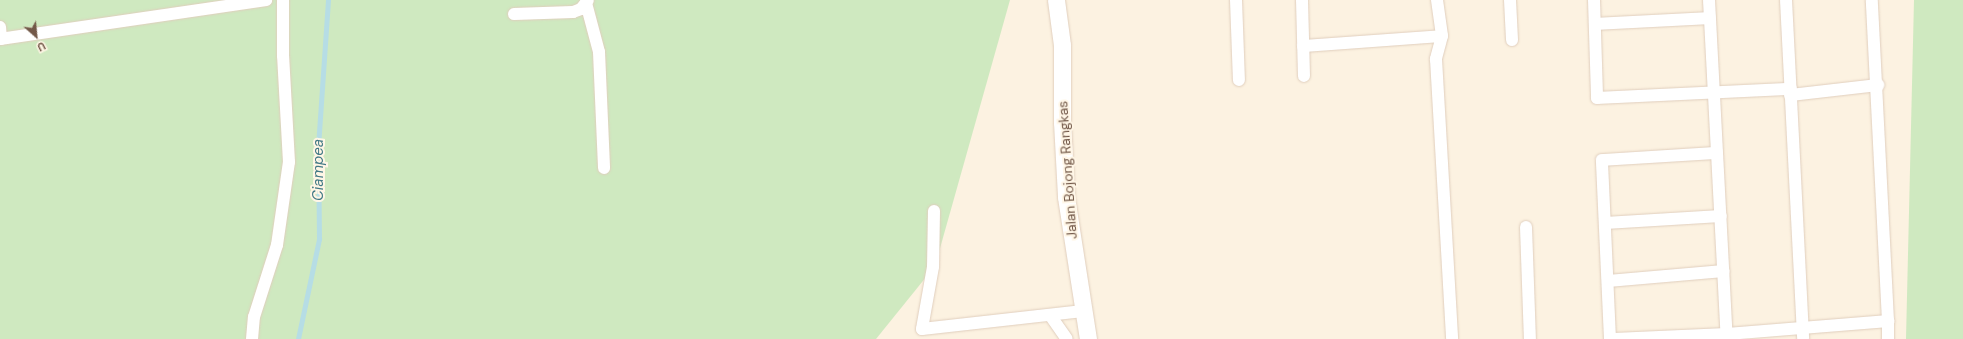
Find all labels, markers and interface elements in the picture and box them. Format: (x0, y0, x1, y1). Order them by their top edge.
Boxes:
north arrow (16, 16, 56, 56)
text: U (35, 39, 48, 55)
street label: Jalan Bojong Rangkas (1054, 100, 1080, 240)
water label: Ciampea (310, 139, 328, 201)

